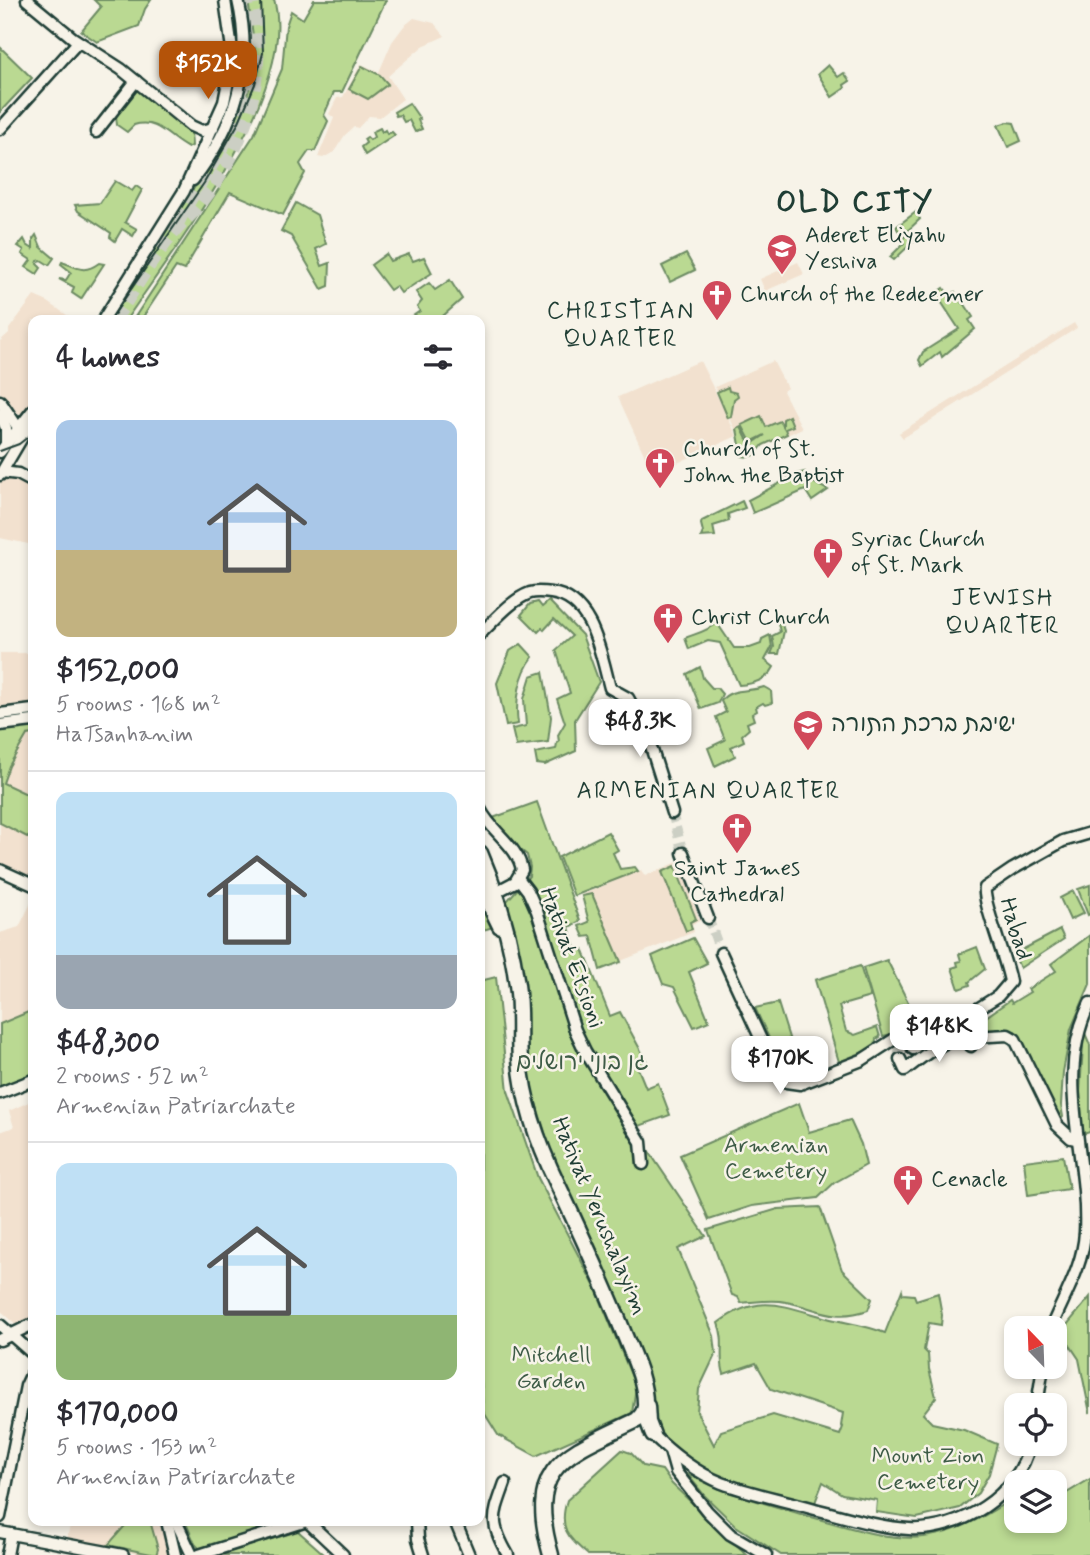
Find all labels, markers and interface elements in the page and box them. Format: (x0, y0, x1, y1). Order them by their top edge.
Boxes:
pin: $152K (159, 42, 257, 101)
text: $152K (175, 49, 241, 79)
district label: OLD CITY (776, 183, 934, 222)
place label: Aderet Eliyahu Yeshiva (805, 221, 946, 277)
school or university icon: Aderet Eliyahu Yeshiva (765, 232, 799, 276)
church icon: Church of the Redeemer (700, 278, 734, 322)
place label: Church of the Redeemer (740, 280, 984, 310)
district label: CHRISTIAN QUARTER (547, 296, 695, 355)
text: 4 homes (56, 338, 160, 377)
icon: filters (419, 338, 457, 376)
place label: Church of St. John the Baptist (683, 435, 844, 491)
church icon: Church of St. John the Baptist (643, 446, 677, 490)
icon: home (194, 465, 320, 591)
place label: Syriac Church of St. Mark (851, 525, 985, 581)
church icon: Syriac Church of St. Mark (811, 536, 845, 580)
district label: JEWISH QUARTER (945, 583, 1061, 642)
church icon: Christ Church (651, 601, 685, 645)
place label: Christ Church (691, 603, 830, 633)
text: $152,000 (56, 651, 179, 690)
text: 5 rooms · 168 m² (56, 690, 221, 720)
pin: $48.3K (583, 700, 697, 759)
text: $48.3K (605, 707, 675, 737)
school or university icon: ישיבת ברכת התורה (791, 708, 825, 752)
place label: ישיבת ברכת התורה (831, 710, 1016, 740)
text: HaTsanhanim (56, 720, 193, 750)
district label: ARMENIAN QUARTER (577, 776, 841, 807)
church icon: Saint James Cathedral (720, 811, 754, 855)
icon: home (194, 837, 320, 963)
place label: Saint James Cathedral (674, 854, 800, 910)
street label: Hativat Etsioni (532, 883, 610, 1033)
street label: Habad (991, 894, 1039, 964)
pin: $148K (890, 1004, 988, 1064)
text: $148K (906, 1012, 972, 1042)
text: $48,300 (56, 1023, 160, 1062)
pin: $170K (731, 1036, 829, 1096)
text: $170K (747, 1044, 813, 1074)
park label: גן בוני ירושלים (516, 1048, 648, 1078)
text: 2 rooms · 52 m² (56, 1062, 209, 1092)
text: Armenian Patriarchate (56, 1092, 296, 1122)
street label: Hativat Yerushalayim (544, 1112, 654, 1320)
park label: Armenian Cemetery (724, 1131, 828, 1187)
church icon: Cenacle (891, 1163, 925, 1207)
place label: Cenacle (931, 1165, 1008, 1195)
icon: home (194, 1208, 320, 1334)
north arrow (1004, 1316, 1068, 1379)
map controls (1004, 1316, 1067, 1533)
park label: Mitchell Garden (511, 1341, 591, 1397)
button: locate (1004, 1393, 1067, 1456)
text: $170,000 (56, 1394, 179, 1433)
text: 5 rooms · 153 m² (56, 1433, 217, 1463)
park label: Mount Zion Cemetery (871, 1442, 985, 1498)
text: Armenian Patriarchate (56, 1463, 296, 1493)
button: layers (1004, 1470, 1067, 1533)

